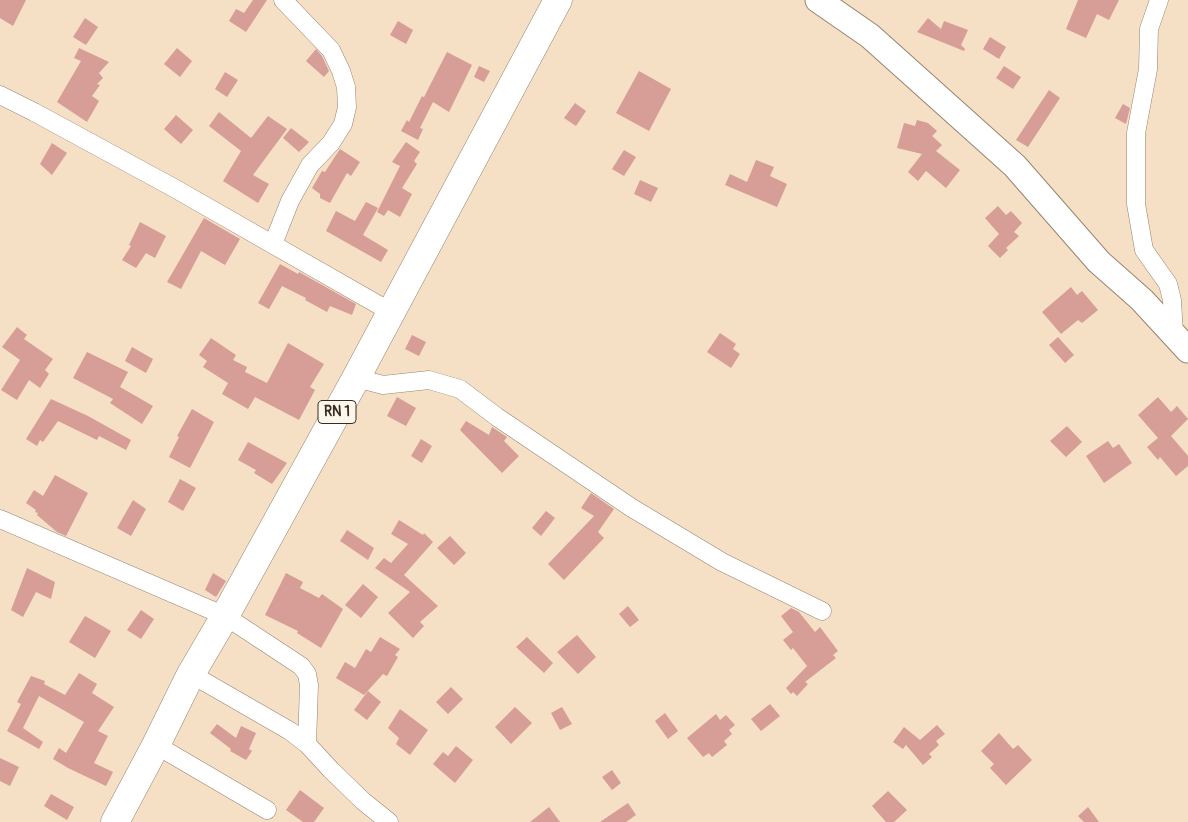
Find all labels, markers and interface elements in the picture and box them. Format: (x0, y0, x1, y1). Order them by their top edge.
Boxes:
road number: RN 1 (318, 401, 356, 424)

